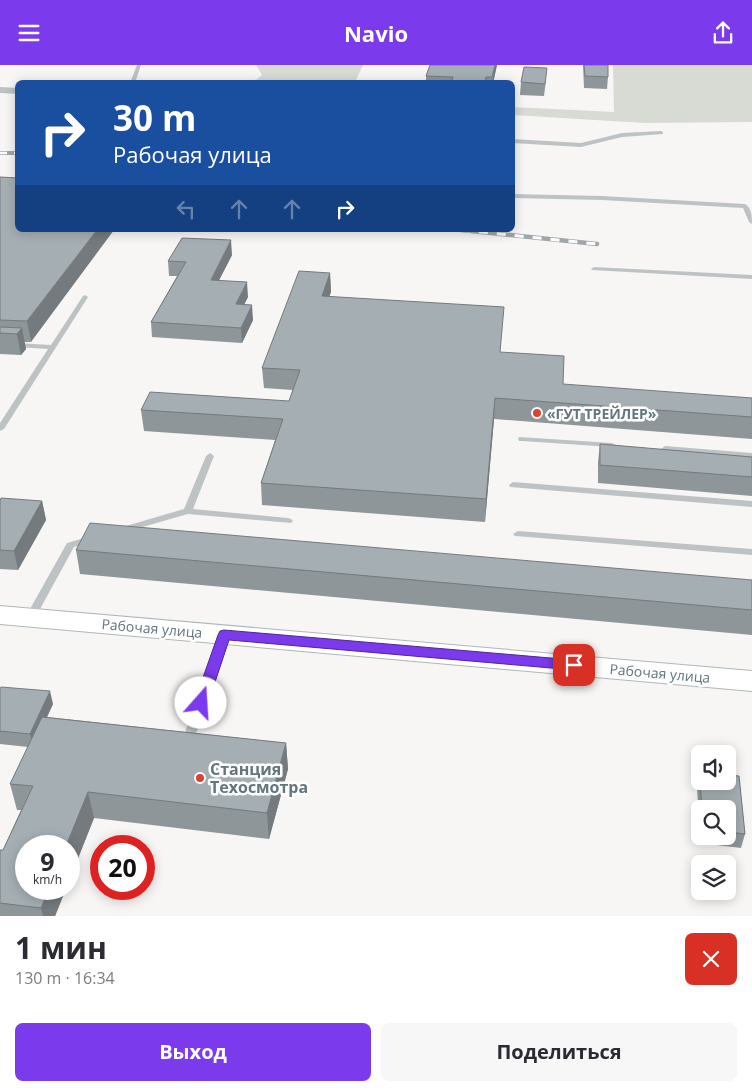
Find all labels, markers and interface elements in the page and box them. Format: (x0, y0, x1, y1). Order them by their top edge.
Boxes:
text: Navio (344, 18, 408, 48)
icon: menu (15, 19, 43, 47)
icon: share (709, 19, 737, 47)
text: 30 m (113, 94, 196, 141)
icon: right (30, 100, 95, 165)
text: Рабочая улица (113, 139, 272, 169)
icon: left (172, 195, 200, 223)
icon: ahead (225, 195, 253, 223)
icon: ahead (278, 195, 306, 223)
icon: right (331, 195, 359, 223)
place label: «ГУТ ТРЕЙЛЕР» (547, 404, 657, 423)
marker: «ГУТ ТРЕЙЛЕР» (531, 407, 543, 419)
street label: Рабочая улица (101, 614, 203, 642)
pin (553, 644, 595, 686)
icon: arrive (560, 651, 588, 679)
street label: Рабочая улица (609, 659, 711, 687)
position arrow (174, 676, 226, 728)
map controls (691, 745, 736, 900)
button: sound (691, 745, 736, 790)
place label: Станция Техосмотра (210, 758, 308, 798)
marker: Станция Техосмотра (194, 772, 206, 784)
button: search (691, 800, 736, 845)
speed limit sign: 20 (90, 835, 155, 900)
text: 9 (40, 844, 55, 878)
button: layers (691, 855, 736, 900)
text: km/h (33, 871, 62, 888)
text: 1 мин (15, 927, 107, 968)
button: close (685, 933, 737, 985)
text: 130 m · 16:34 (15, 967, 115, 989)
button: Выход (15, 1023, 371, 1081)
button: Поделиться (381, 1023, 737, 1081)

